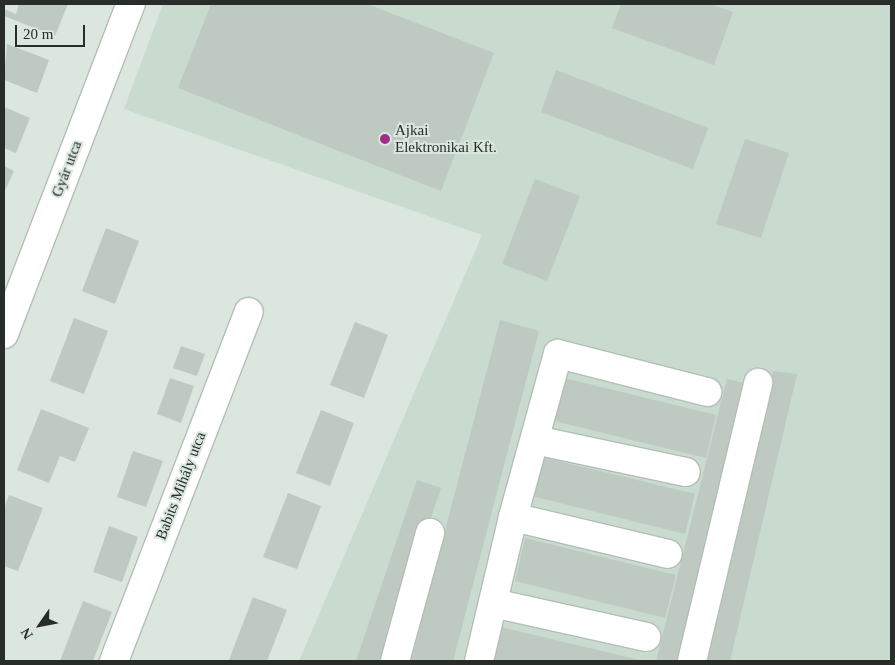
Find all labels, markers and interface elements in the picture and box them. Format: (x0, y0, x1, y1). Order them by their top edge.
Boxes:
scale bar (18, 15, 88, 47)
text: 20 m (23, 26, 53, 42)
place label: Ajkai Elektronikai Kft. (395, 121, 497, 156)
marker: Ajkai Elektronikai Kft. (379, 133, 391, 145)
street label: Gyár utca (48, 138, 86, 200)
street label: Babits Mihály utca (152, 429, 210, 543)
north arrow (15, 600, 65, 650)
text: N (18, 625, 36, 642)

